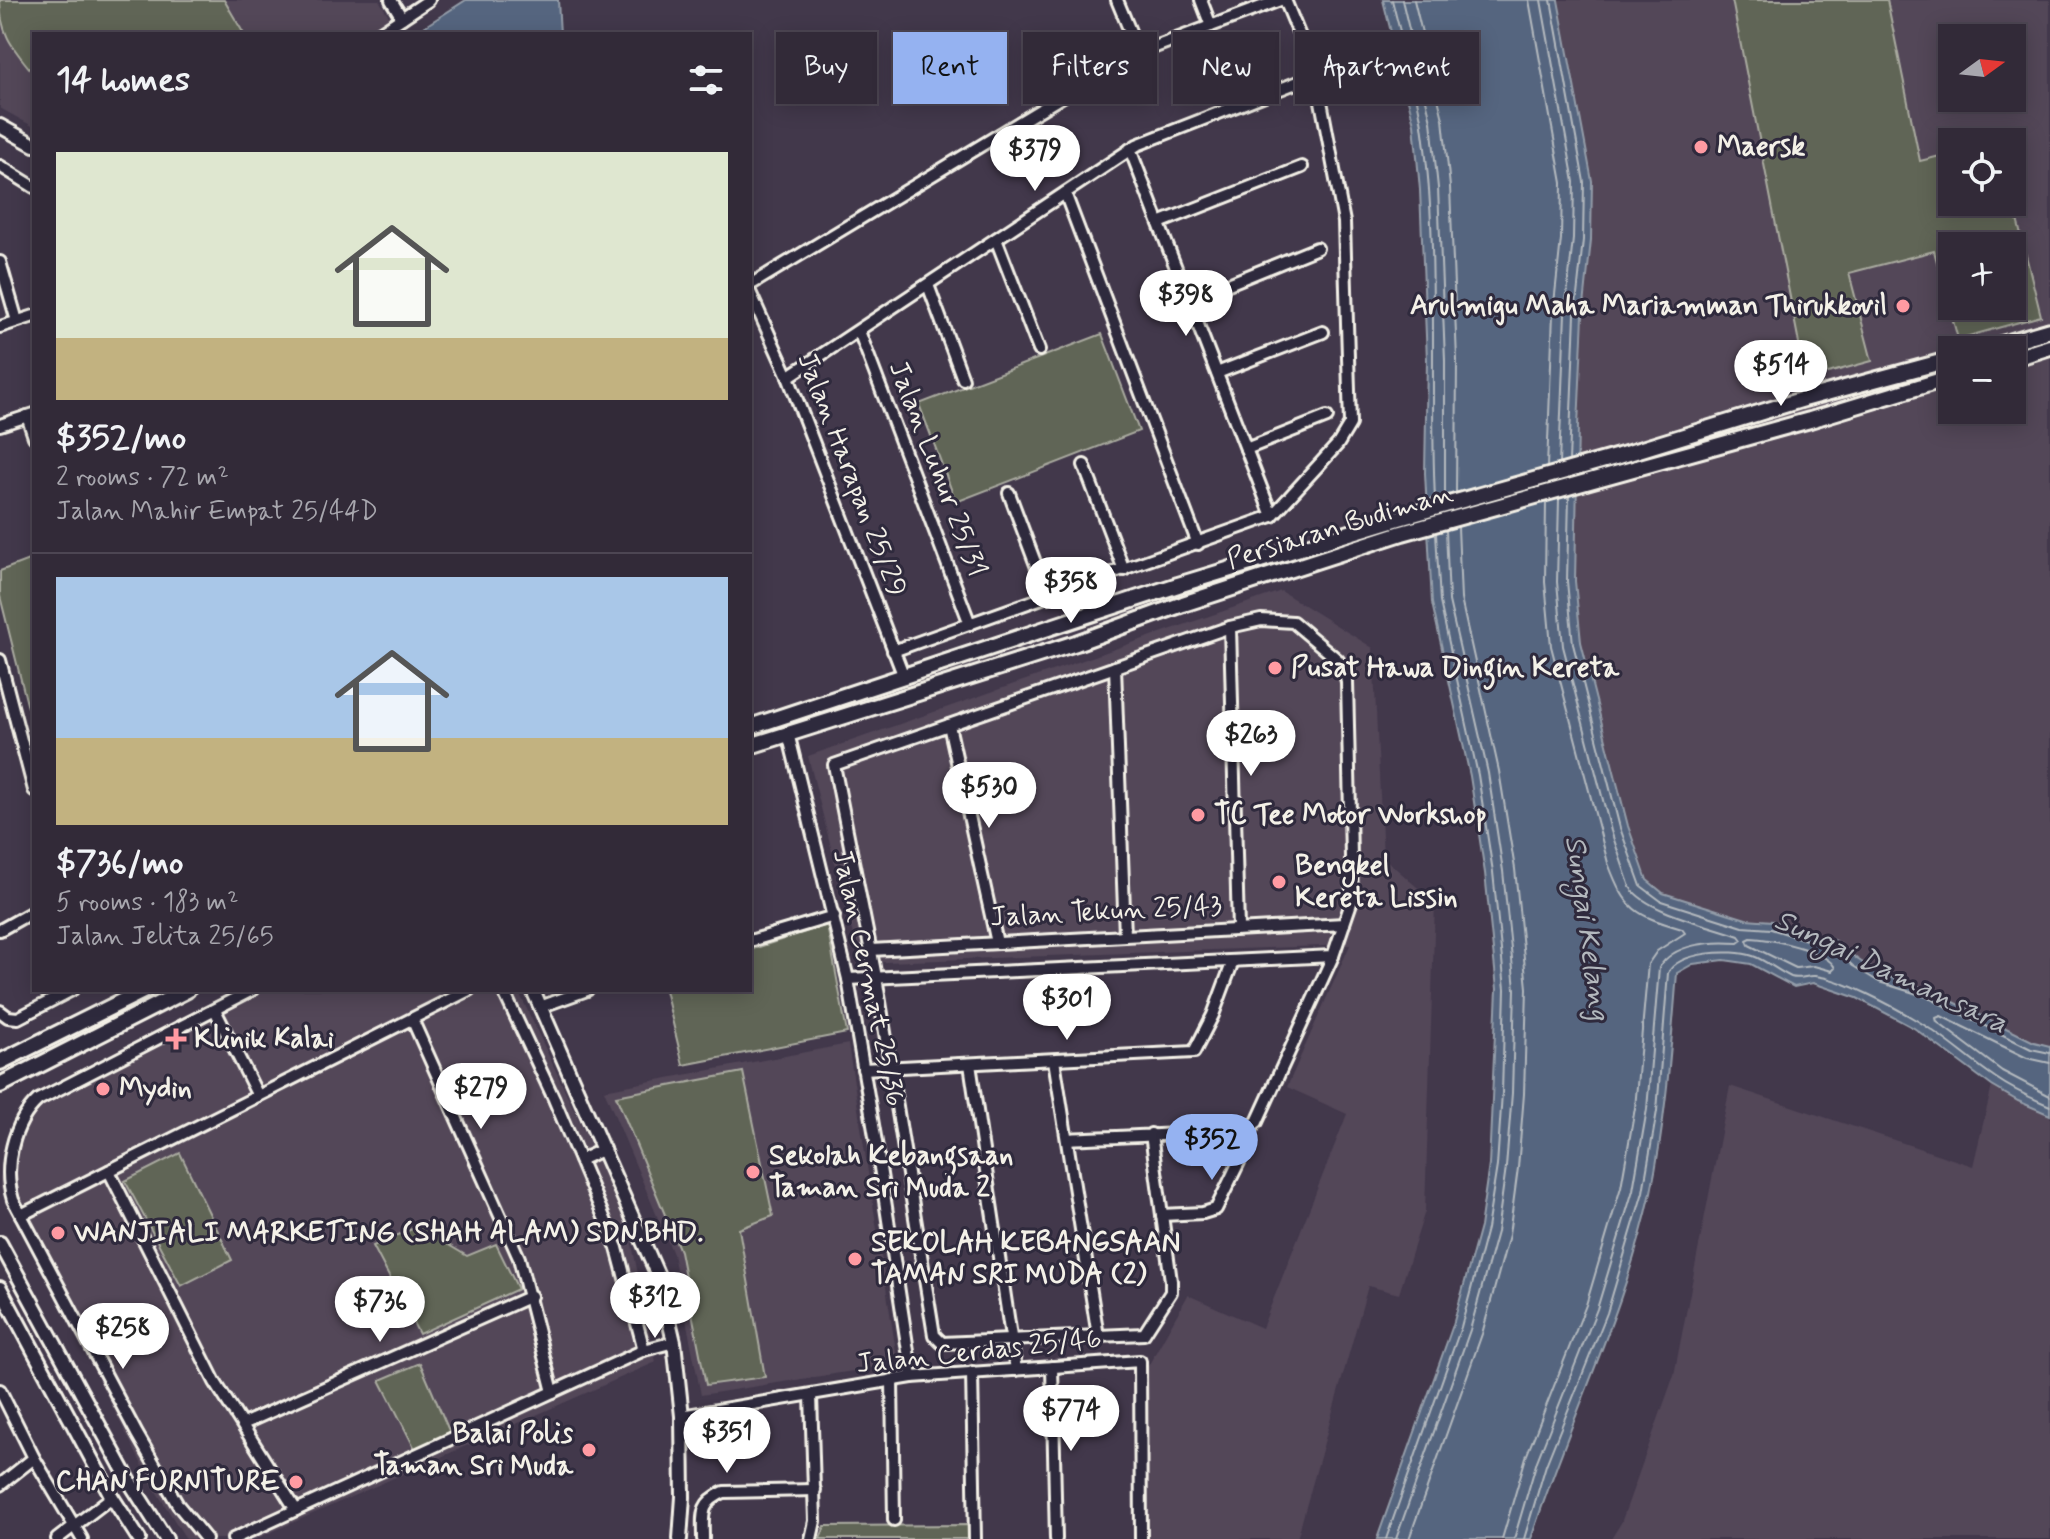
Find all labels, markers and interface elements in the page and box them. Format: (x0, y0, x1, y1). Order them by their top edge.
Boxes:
north arrow (1938, 24, 2026, 112)
map controls (1938, 24, 2026, 424)
chip: Buy (776, 32, 877, 104)
chip: Rent (893, 32, 1007, 104)
chip: Filters (1023, 32, 1157, 104)
chip: New (1173, 32, 1279, 104)
chip: Apartment (1295, 32, 1479, 104)
text: 14 homes (56, 58, 190, 103)
icon: filters (684, 58, 728, 102)
pin: $379 (988, 125, 1082, 193)
button: locate (1938, 128, 2026, 216)
place label: Maersk (1717, 129, 1805, 166)
text: $379 (1008, 134, 1062, 168)
marker: Maersk (1692, 138, 1710, 156)
icon: home (320, 204, 464, 348)
button: + (1938, 232, 2026, 320)
pin: $398 (1139, 270, 1233, 338)
text: $398 (1158, 279, 1214, 313)
place label: Arulmigu Maha Mariamman Thirukkovil (1410, 288, 1887, 326)
marker: Arulmigu Maha Mariamman Thirukkovil (1894, 297, 1912, 315)
button: − (1938, 336, 2026, 424)
pin: $514 (1734, 340, 1828, 408)
street label: Jalan Harapan 25/29 (787, 348, 915, 602)
text: $514 (1752, 349, 1810, 383)
street label: Jalan Luhur 25/31 (879, 356, 995, 582)
text: $352/mo (56, 416, 186, 461)
text: 2 rooms · 72 m² (56, 461, 229, 495)
street label: Persiaran Budiman (1223, 475, 1457, 579)
text: Jalan Mahir Empat 25/44D (56, 495, 378, 529)
pin: $358 (1024, 557, 1118, 625)
text: $358 (1044, 566, 1098, 600)
icon: home (320, 629, 464, 773)
place label: Pusat Hawa Dingin Kereta (1291, 650, 1620, 690)
marker: Pusat Hawa Dingin Kereta (1266, 659, 1284, 677)
pin: $263 (1204, 710, 1298, 778)
text: $263 (1224, 719, 1278, 753)
pin: $530 (942, 762, 1036, 830)
text: $530 (960, 771, 1018, 805)
place label: TC Tee Motor Workshop (1214, 797, 1487, 834)
marker: TC Tee Motor Workshop (1189, 806, 1207, 824)
water label: Sungai Kelang (1552, 833, 1619, 1024)
text: $736/mo (56, 841, 183, 886)
street label: Jalan Cermat 25/36 (823, 846, 913, 1110)
place label: Bengkel Kereta Lissin (1295, 848, 1458, 917)
marker: Bengkel Kereta Lissin (1270, 873, 1288, 891)
text: 5 rooms · 183 m² (56, 886, 239, 920)
street label: Jalan Tekun 25/43 (989, 887, 1223, 937)
water label: Sungai Damansara (1767, 901, 2014, 1046)
text: Jalan Jelita 25/65 (56, 920, 274, 954)
pin: $301 (1020, 974, 1114, 1042)
text: $301 (1041, 983, 1093, 1017)
place label: Klinik Kalai (194, 1021, 334, 1058)
marker: Klinik Kalai (165, 1028, 187, 1050)
pin: $279 (434, 1063, 528, 1131)
place label: Mydin (119, 1071, 192, 1108)
text: $279 (454, 1072, 508, 1106)
marker: Mydin (94, 1080, 112, 1098)
pin: $352 (1165, 1114, 1259, 1182)
text: $352 (1184, 1123, 1240, 1157)
place label: Sekolah Kebangsaan Taman Sri Muda 2 (769, 1138, 1013, 1207)
marker: Sekolah Kebangsaan Taman Sri Muda 2 (744, 1163, 762, 1181)
place label: WANJIALI MARKETING (SHAH ALAM) SDN.BHD. (74, 1215, 703, 1252)
marker: WANJIALI MARKETING (SHAH ALAM) SDN.BHD. (49, 1224, 67, 1242)
place label: SEKOLAH KEBANGSAAN TAMAN SRI MUDA (2) (871, 1225, 1180, 1294)
marker: SEKOLAH KEBANGSAAN TAMAN SRI MUDA (2) (846, 1250, 864, 1268)
pin: $312 (608, 1272, 702, 1340)
pin: $736 (333, 1276, 427, 1344)
text: $312 (628, 1281, 682, 1315)
text: $736 (353, 1285, 407, 1319)
pin: $258 (76, 1303, 170, 1371)
text: $258 (95, 1312, 151, 1346)
street label: Jalan Cerdas 25/46 (855, 1321, 1103, 1383)
pin: $774 (1024, 1385, 1118, 1453)
text: $774 (1041, 1394, 1101, 1428)
pin: $351 (680, 1407, 774, 1475)
place label: Balai Polis Taman Sri Muda (373, 1416, 574, 1485)
text: $351 (701, 1416, 753, 1450)
marker: Balai Polis Taman Sri Muda (580, 1441, 598, 1459)
place label: CHAN FURNITURE (56, 1464, 280, 1501)
marker: CHAN FURNITURE (287, 1473, 305, 1491)

